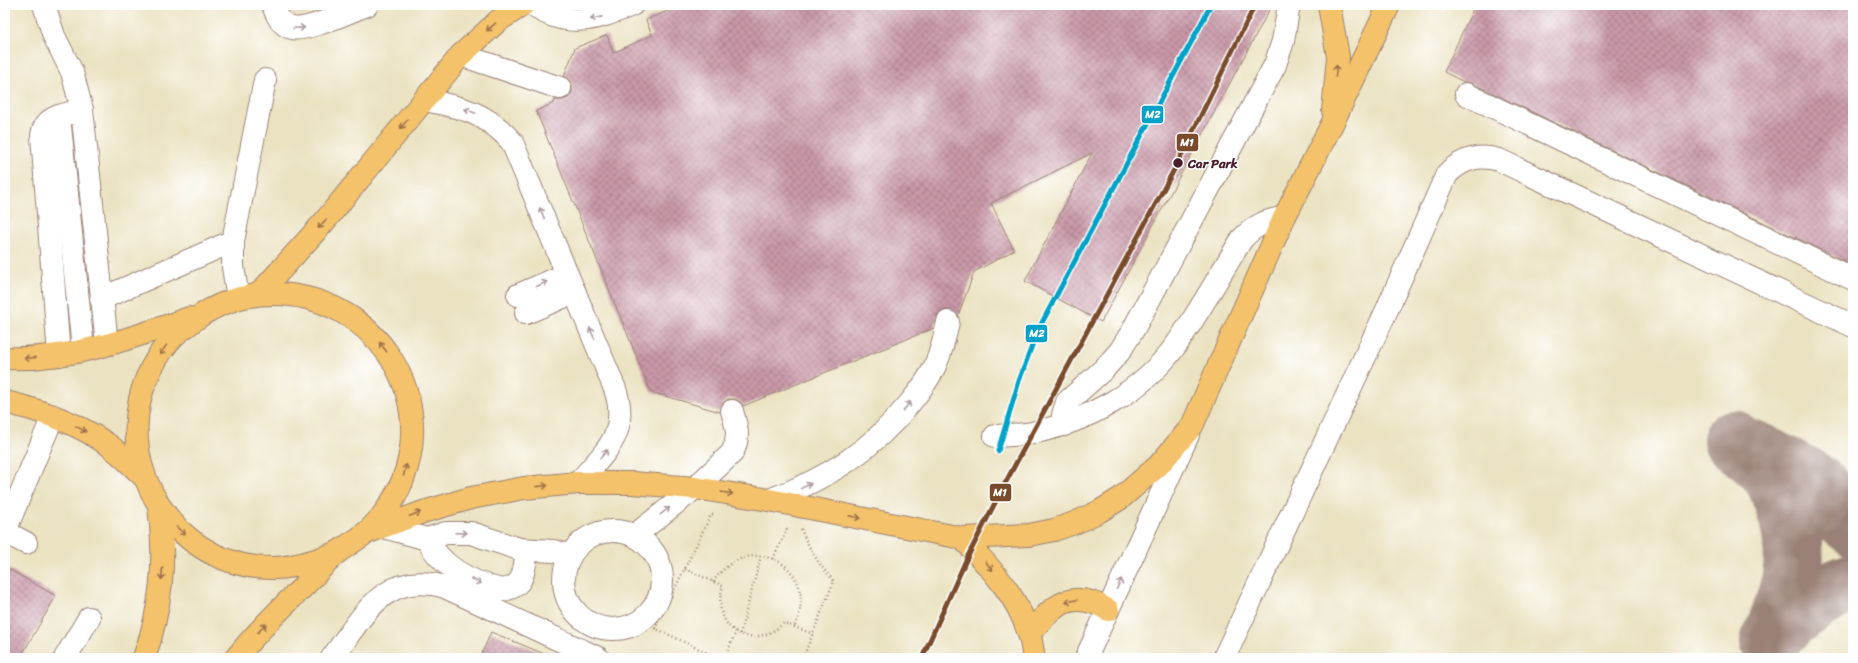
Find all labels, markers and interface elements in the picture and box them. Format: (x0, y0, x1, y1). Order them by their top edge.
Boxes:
one-way arrow (590, 15, 603, 23)
one-way arrow (486, 23, 496, 32)
one-way arrow (292, 24, 305, 32)
one-way arrow (1333, 65, 1340, 78)
line badge: M2 (1141, 105, 1164, 124)
text: M2 (1144, 105, 1161, 124)
one-way arrow (465, 107, 477, 114)
one-way arrow (400, 118, 408, 129)
line badge: M1 (1176, 133, 1199, 152)
text: M1 (1179, 133, 1194, 152)
place label: Car Park (1187, 152, 1238, 175)
marker: Car Park (1171, 156, 1185, 170)
one-way arrow (537, 208, 545, 220)
one-way arrow (317, 219, 326, 230)
one-way arrow (536, 280, 548, 287)
line badge: M2 (1025, 324, 1048, 343)
text: M2 (1028, 324, 1045, 343)
one-way arrow (588, 328, 595, 340)
one-way arrow (379, 342, 387, 353)
one-way arrow (159, 345, 168, 356)
one-way arrow (24, 354, 37, 361)
one-way arrow (903, 401, 912, 412)
one-way arrow (75, 425, 87, 433)
one-way arrow (599, 449, 609, 459)
one-way arrow (402, 463, 410, 476)
one-way arrow (799, 482, 811, 489)
one-way arrow (535, 483, 548, 490)
line badge: M1 (989, 483, 1012, 502)
text: M1 (992, 483, 1007, 502)
one-way arrow (720, 489, 733, 497)
one-way arrow (660, 507, 671, 516)
one-way arrow (409, 510, 421, 518)
one-way arrow (848, 513, 861, 521)
one-way arrow (176, 527, 186, 536)
one-way arrow (454, 529, 467, 536)
one-way arrow (984, 561, 993, 572)
one-way arrow (158, 567, 165, 580)
one-way arrow (470, 578, 482, 585)
one-way arrow (1116, 579, 1124, 591)
one-way arrow (1065, 597, 1078, 605)
one-way arrow (257, 623, 266, 634)

